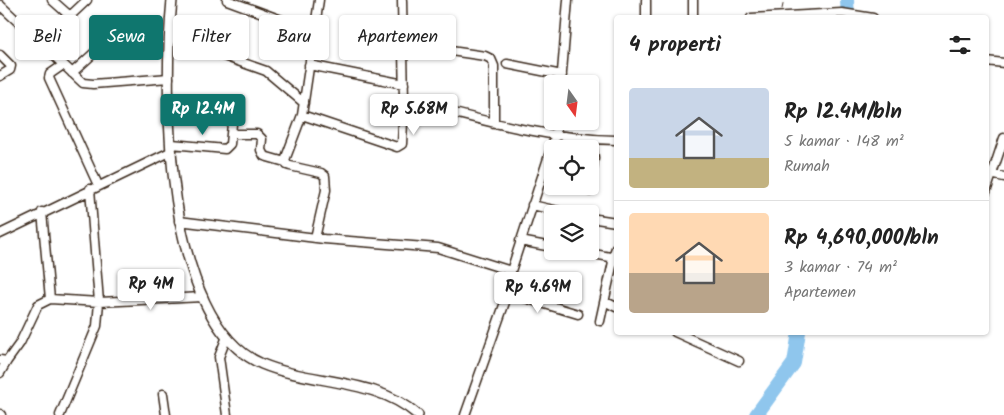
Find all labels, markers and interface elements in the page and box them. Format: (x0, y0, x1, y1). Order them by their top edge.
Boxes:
chip: Beli (15, 15, 79, 60)
chip: Sewa (89, 15, 163, 60)
chip: Filter (173, 15, 249, 60)
chip: Baru (259, 15, 329, 60)
chip: Apartemen (339, 15, 456, 60)
text: 4 properti (629, 29, 721, 62)
icon: filters (946, 31, 974, 59)
north arrow (544, 75, 599, 130)
map controls (544, 75, 599, 260)
pin: Rp 12.4M (151, 94, 255, 136)
pin: Rp 5.68M (362, 94, 466, 136)
text: Rp 12.4M/bln (784, 96, 902, 129)
text: Rp 12.4M (171, 97, 235, 122)
text: Rp 5.68M (381, 97, 447, 122)
icon: home (669, 108, 729, 168)
text: 5 kamar · 148 m² (784, 129, 904, 154)
button: locate (544, 140, 599, 195)
text: Rumah (784, 154, 830, 179)
button: layers (544, 205, 599, 260)
text: Rp 4,690,000/bln (784, 222, 939, 255)
icon: home (669, 233, 729, 293)
text: 3 kamar · 74 m² (784, 255, 897, 280)
pin: Rp 4M (116, 268, 186, 311)
text: Rp 4M (128, 272, 174, 297)
pin: Rp 4.69M (486, 272, 590, 314)
text: Rp 4.69M (505, 275, 571, 300)
text: Apartemen (784, 280, 856, 305)

